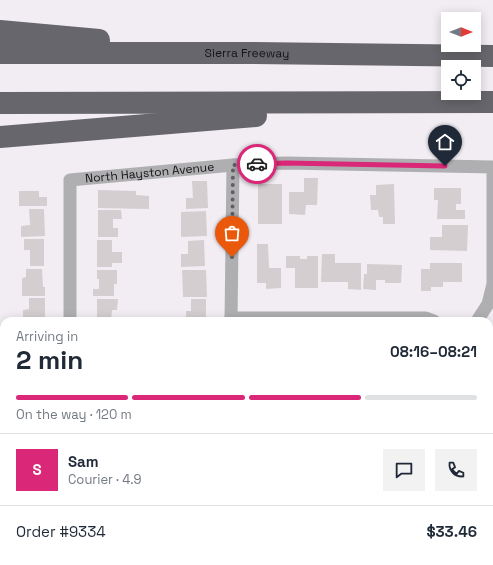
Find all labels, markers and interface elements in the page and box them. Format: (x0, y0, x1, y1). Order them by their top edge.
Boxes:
north arrow (441, 12, 481, 52)
map controls (441, 12, 481, 100)
street label: Sierra Freeway (205, 45, 290, 61)
button: locate (441, 60, 481, 100)
pin (428, 125, 462, 166)
icon: home (434, 131, 456, 153)
courier (237, 144, 277, 184)
icon: car (246, 153, 268, 175)
street label: North Hayston Avenue (84, 159, 215, 187)
pin (215, 216, 249, 257)
icon: bag (221, 222, 243, 244)
text: Arriving in (16, 328, 78, 345)
text: 08:16–08:21 (390, 342, 477, 361)
text: 2 min (16, 343, 83, 377)
text: On the way · 120 m (16, 406, 132, 423)
button: chat (383, 449, 425, 491)
button: phone (435, 449, 477, 491)
text: Sam (68, 452, 99, 471)
text: S (32, 460, 42, 479)
text: Courier · 4.9 (68, 471, 142, 488)
text: Order #9334 (16, 522, 106, 541)
text: $33.46 (426, 522, 477, 541)

